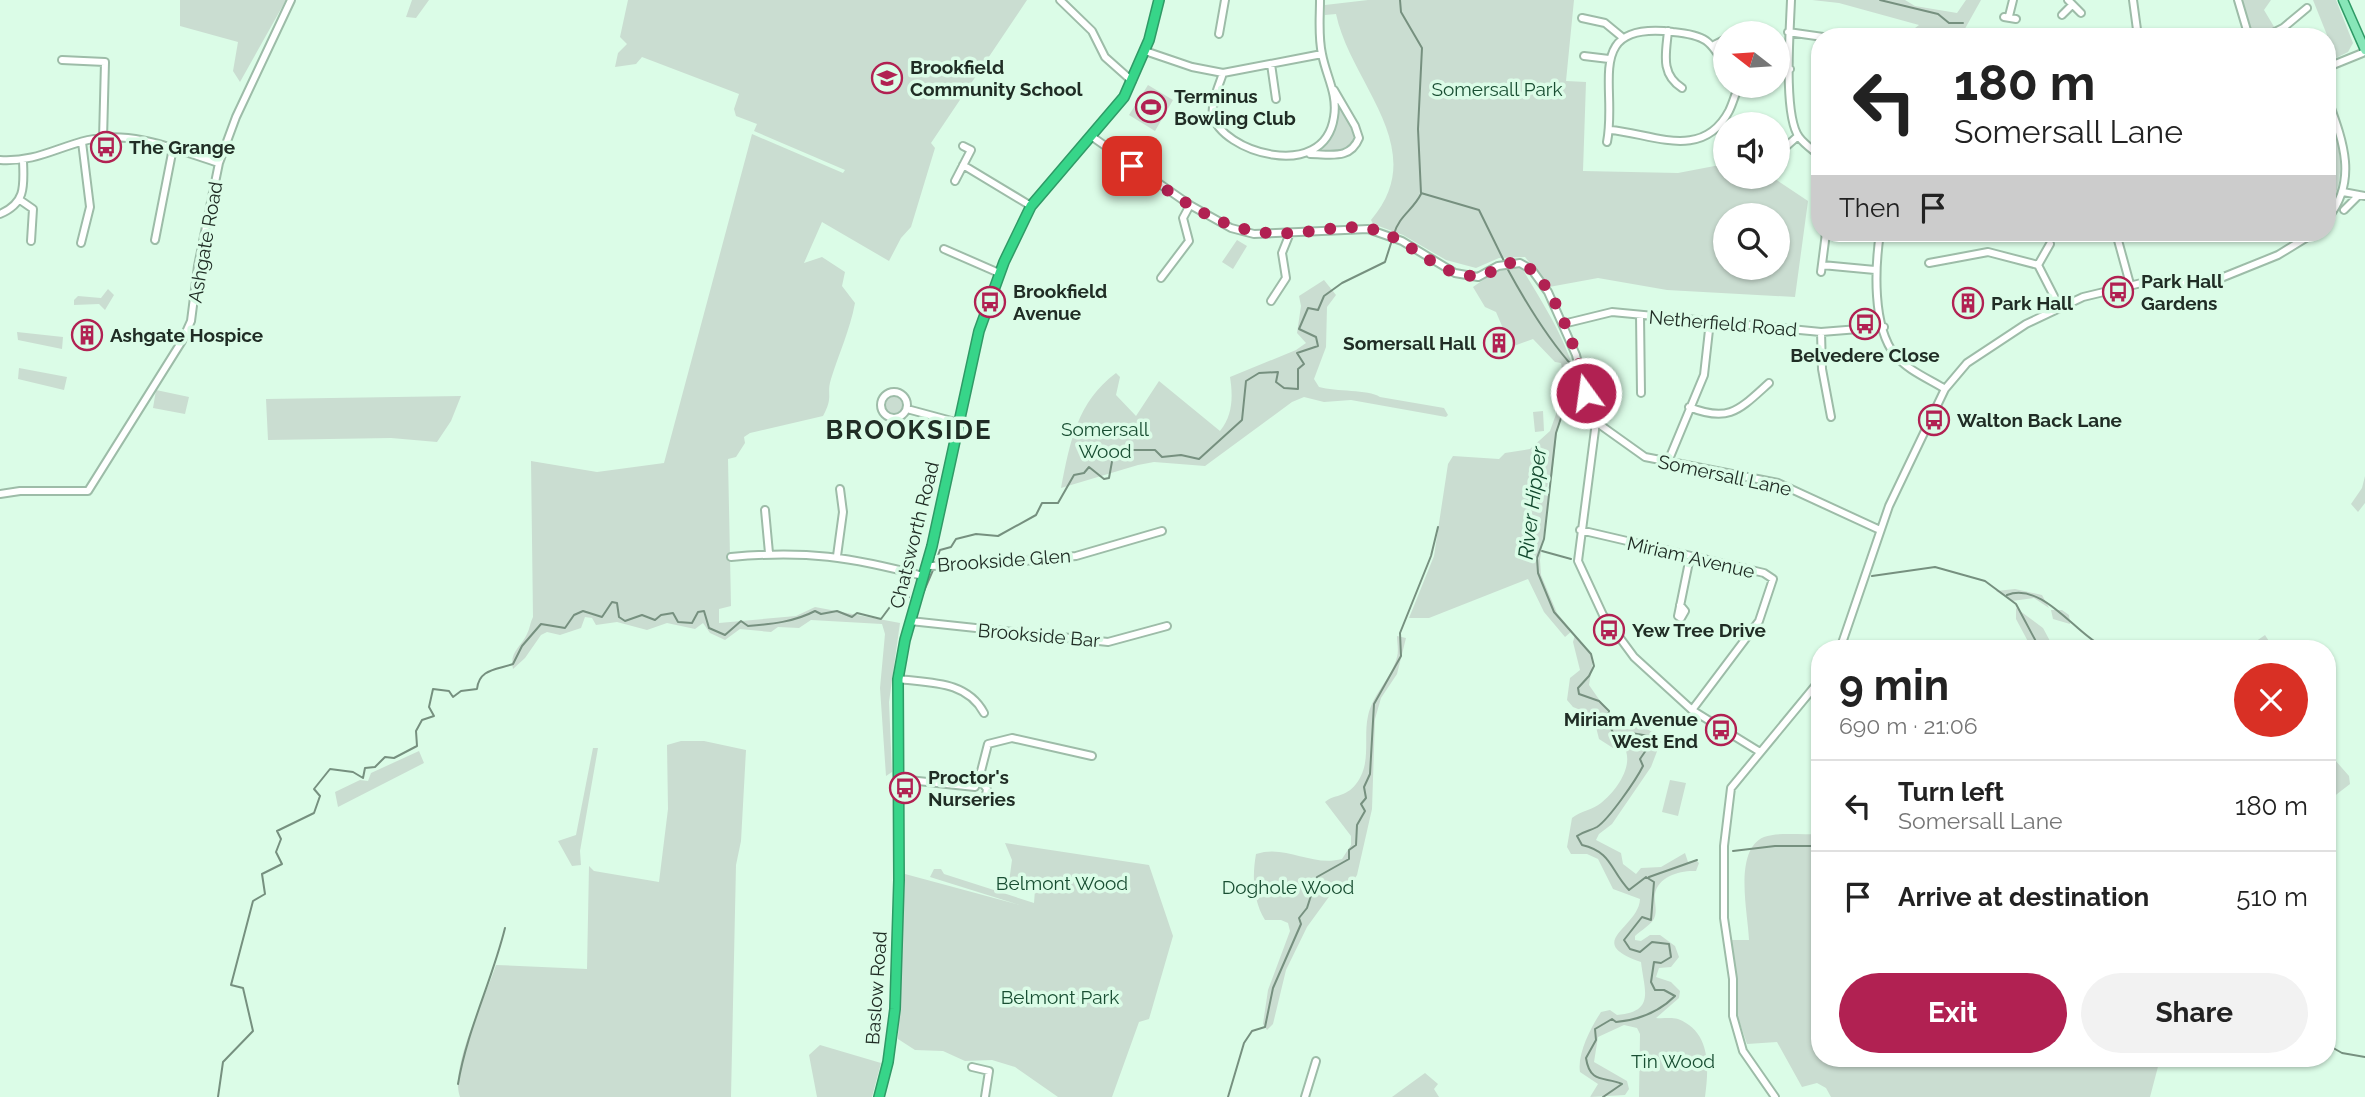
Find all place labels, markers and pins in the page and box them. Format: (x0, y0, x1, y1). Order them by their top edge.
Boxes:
place label: Brookfield Community School (910, 56, 1084, 100)
school or university icon: Brookfield Community School (870, 61, 904, 95)
place label: Terminus Bowling Club (1174, 85, 1296, 129)
sports icon: Terminus Bowling Club (1134, 90, 1168, 124)
bus stop icon: The Grange (89, 130, 123, 164)
place label: The Grange (129, 136, 235, 158)
pin (1102, 136, 1162, 196)
place label: Park Hall Gardens (2141, 270, 2224, 314)
bus stop icon: Park Hall Gardens (2101, 275, 2135, 309)
place label: Brookfield Avenue (1013, 280, 1107, 324)
bus stop icon: Brookfield Avenue (973, 285, 1007, 319)
building icon: Park Hall (1951, 286, 1985, 320)
place label: Park Hall (1991, 292, 2074, 314)
bus stop icon: Belvedere Close (1848, 307, 1882, 341)
building icon: Ashgate Hospice (70, 318, 104, 352)
place label: Ashgate Hospice (110, 324, 263, 346)
building icon: Somersall Hall (1482, 326, 1516, 360)
place label: Somersall Hall (1343, 332, 1477, 354)
place label: Belvedere Close (1790, 344, 1940, 366)
bus stop icon: Walton Back Lane (1917, 403, 1951, 437)
place label: Walton Back Lane (1957, 409, 2122, 431)
bus stop icon: Yew Tree Drive (1592, 613, 1626, 647)
place label: Yew Tree Drive (1632, 619, 1766, 641)
place label: Miriam Avenue West End (1564, 708, 1698, 752)
bus stop icon: Miriam Avenue West End (1704, 713, 1738, 747)
place label: Proctor's Nurseries (928, 766, 1015, 810)
bus stop icon: Proctor's Nurseries (888, 771, 922, 805)

